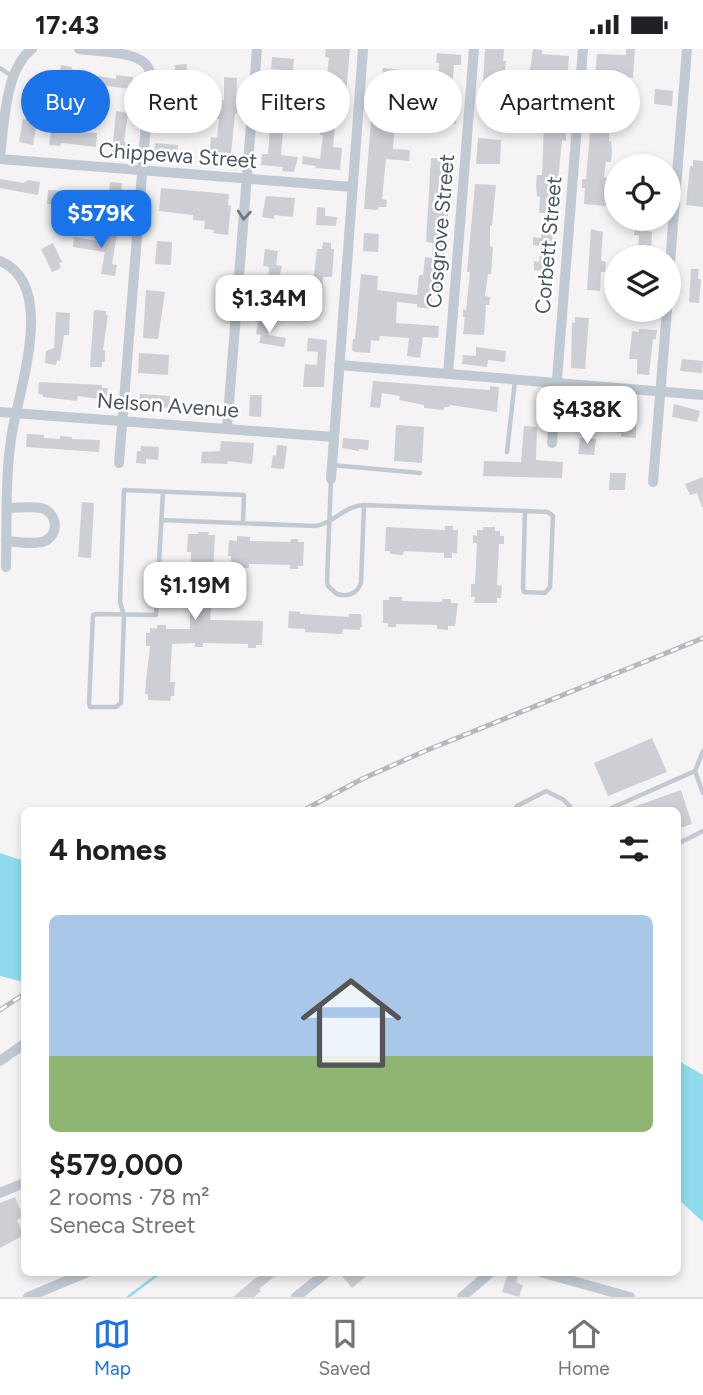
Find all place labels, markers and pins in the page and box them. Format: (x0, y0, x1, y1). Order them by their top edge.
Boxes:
pin: $579K (52, 191, 150, 250)
pin: $1.34M (212, 275, 326, 335)
pin: $438K (538, 387, 636, 446)
pin: $1.19M (138, 563, 252, 622)

